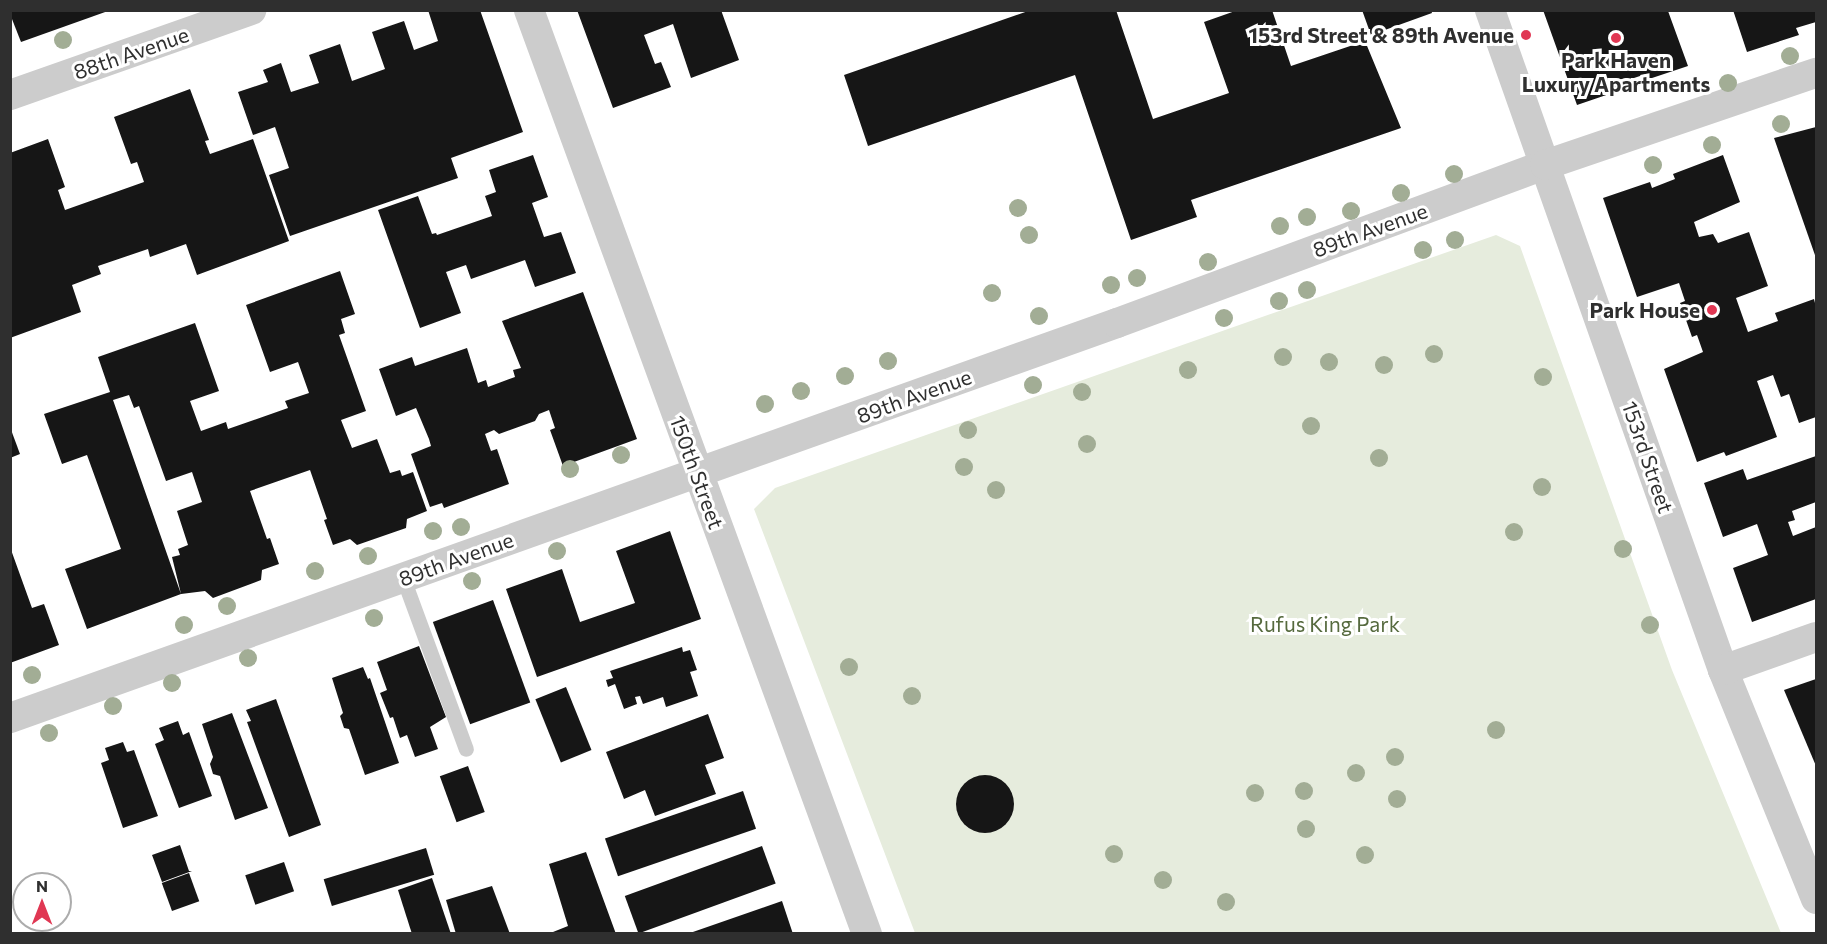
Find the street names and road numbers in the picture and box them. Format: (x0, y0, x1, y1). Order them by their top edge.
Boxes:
street label: 88th Avenue (70, 22, 192, 84)
street label: 89th Avenue (1309, 198, 1431, 262)
street label: 89th Avenue (853, 364, 975, 428)
street label: 153rd Street (1617, 398, 1679, 516)
street label: 150th Street (665, 412, 729, 532)
street label: 89th Avenue (395, 527, 517, 591)

